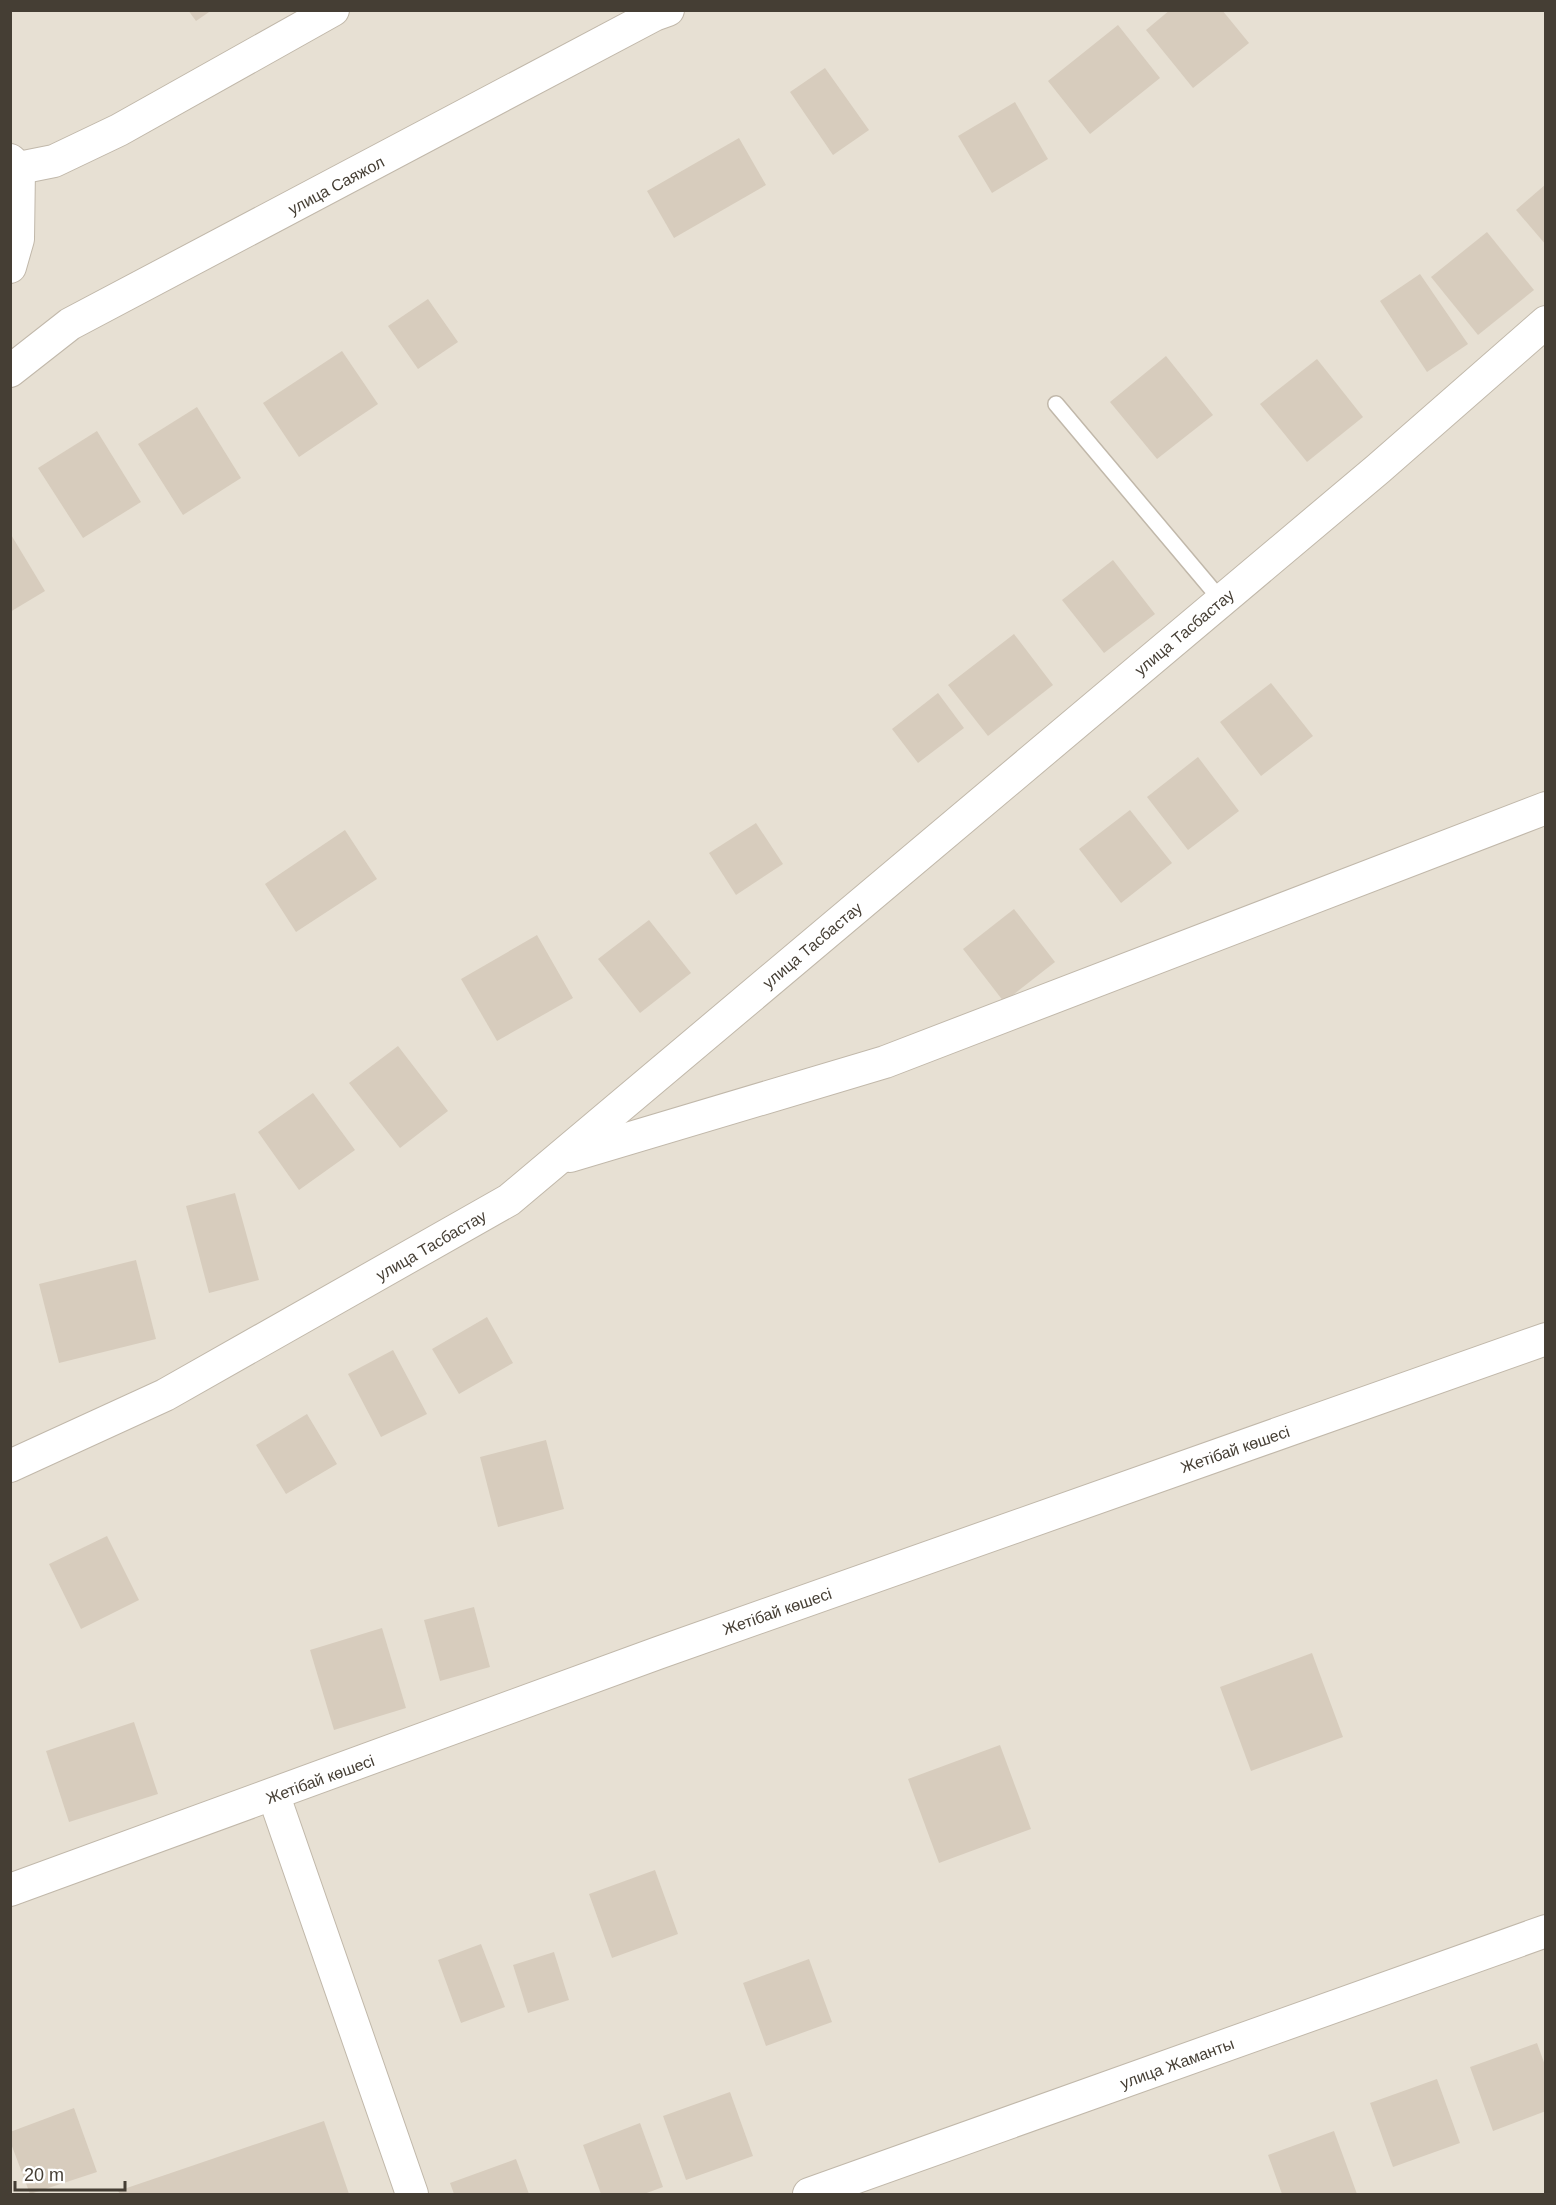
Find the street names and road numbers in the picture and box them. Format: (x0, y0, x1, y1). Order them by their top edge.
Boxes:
street label: улица Саяжол (285, 153, 387, 218)
street label: улица Тасбастау (1131, 586, 1237, 679)
street label: улица Тасбастау (759, 899, 865, 992)
street label: улица Тасбастау (373, 1207, 489, 1284)
street label: Жетібай көшесі (1178, 1423, 1292, 1476)
street label: Жетібай көшесі (720, 1585, 834, 1638)
street label: Жетібай көшесі (264, 1752, 377, 1807)
street label: улица Жаманты (1118, 2035, 1236, 2092)

